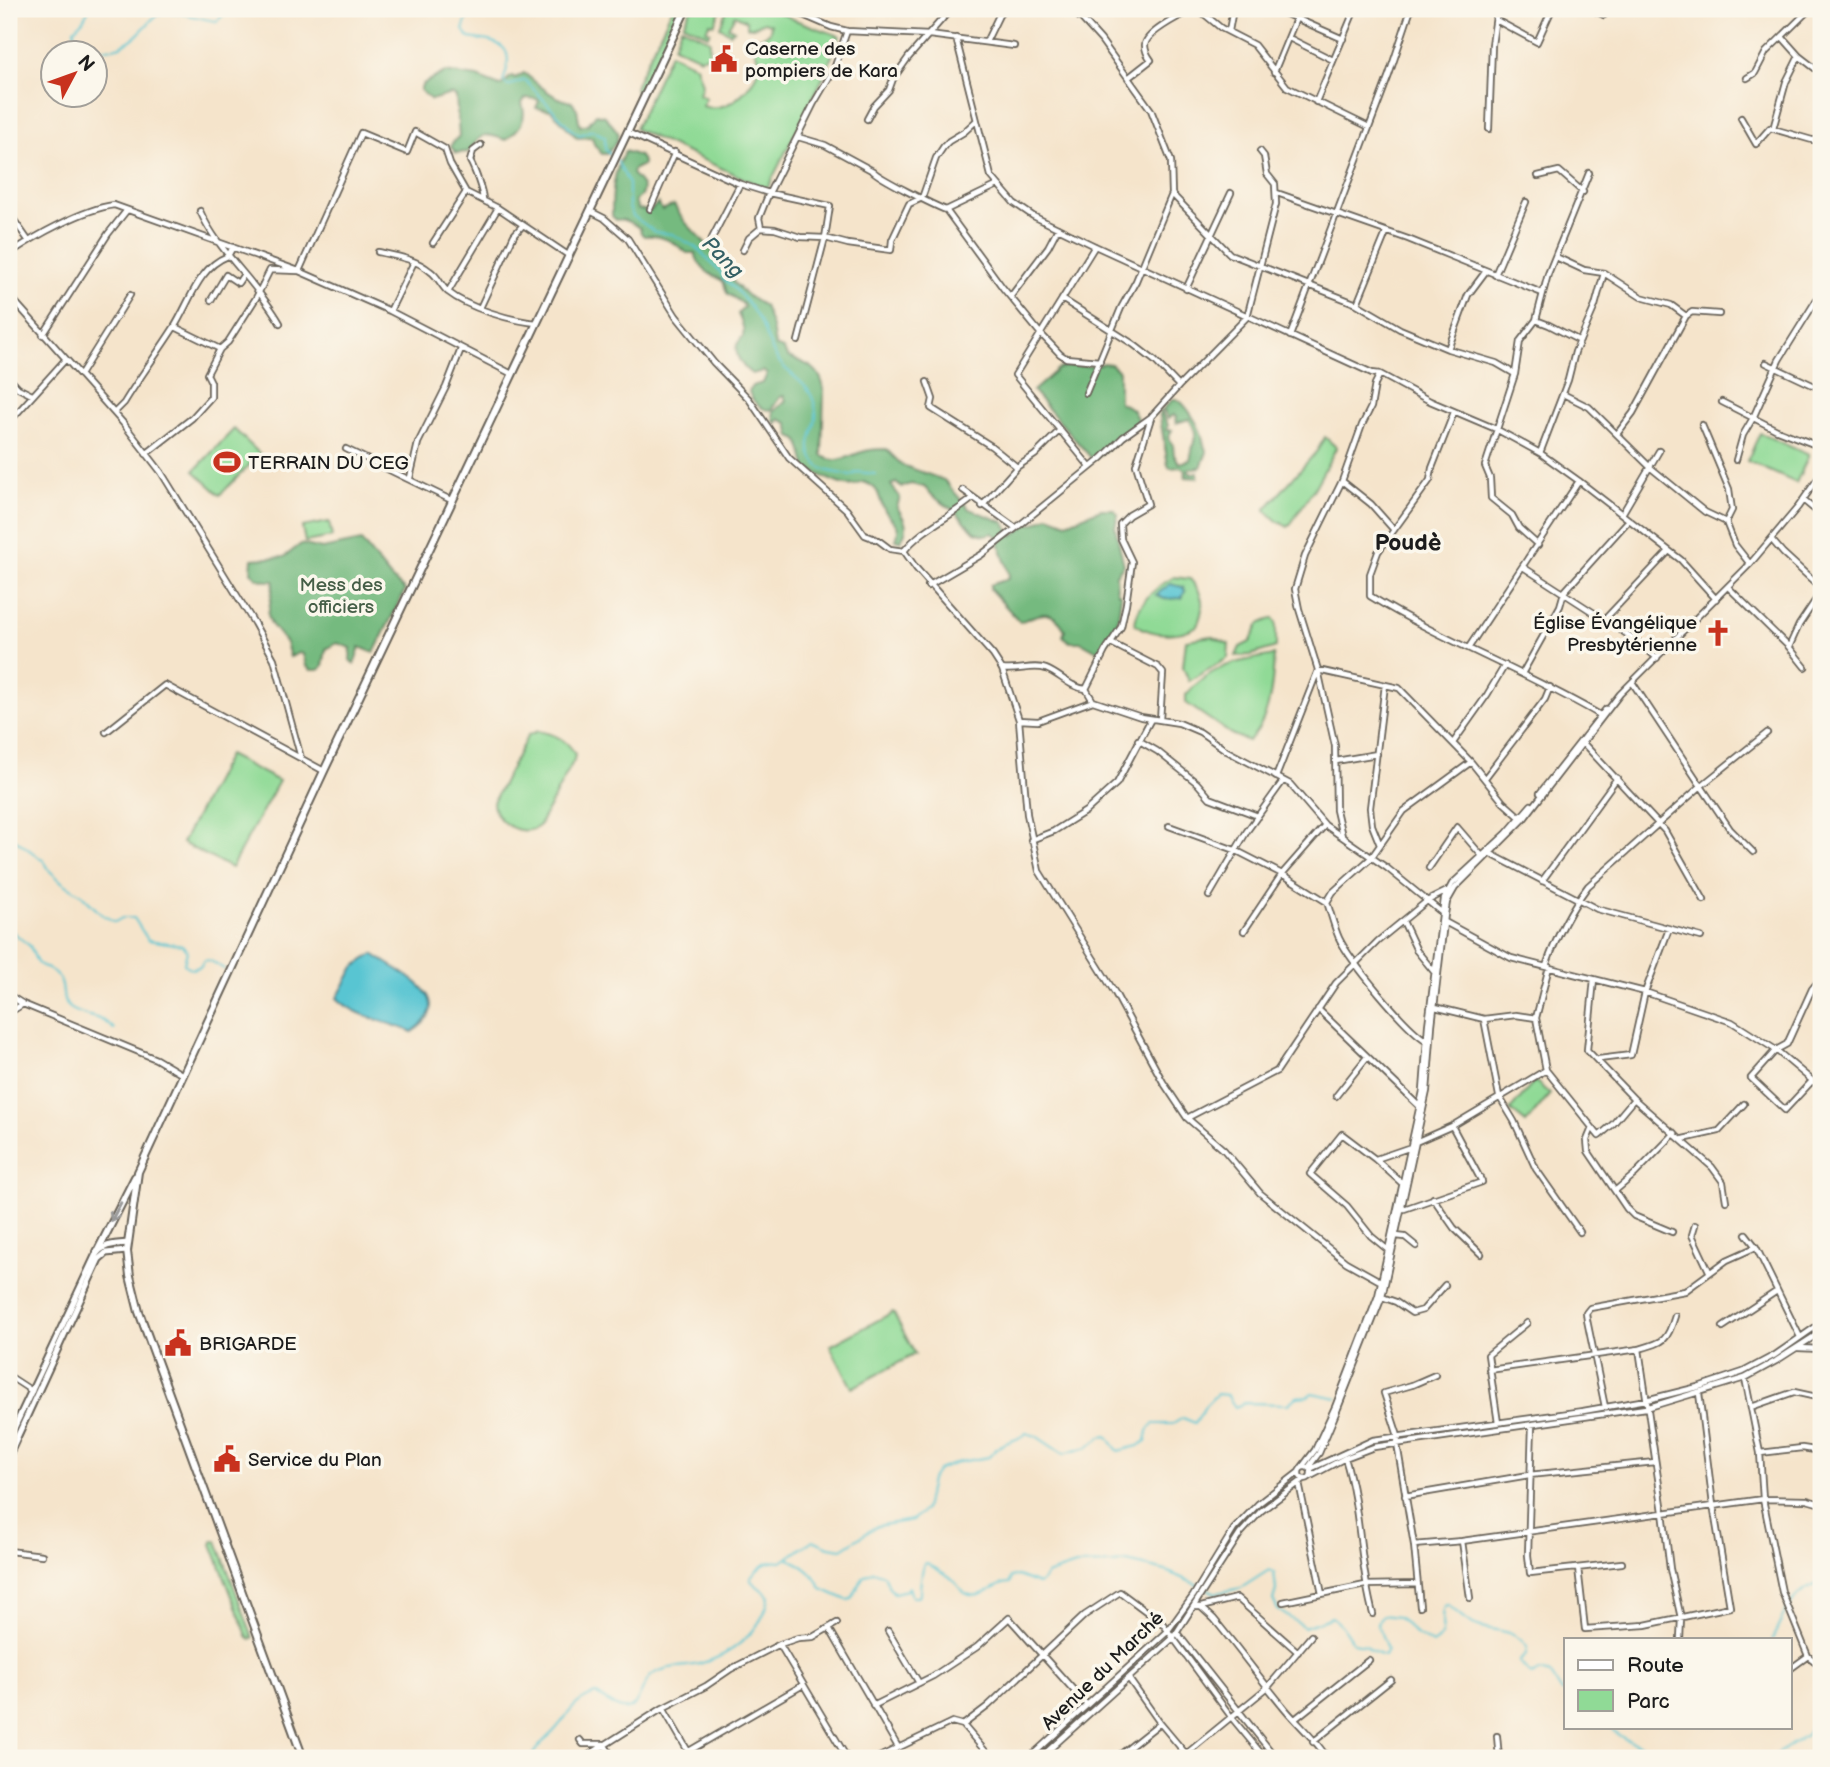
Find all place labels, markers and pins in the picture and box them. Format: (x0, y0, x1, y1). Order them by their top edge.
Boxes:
place label: Caserne des pompiers de Kara (745, 38, 898, 83)
public building icon: Caserne des pompiers de Kara (709, 44, 739, 74)
sports icon: TERRAIN DU CEG (212, 447, 242, 477)
place label: TERRAIN DU CEG (248, 452, 409, 475)
place label: Église Évangélique Presbytérienne (1533, 611, 1697, 657)
church icon: Église Évangélique Presbytérienne (1703, 618, 1733, 648)
public building icon: BRIGARDE (163, 1328, 193, 1358)
place label: BRIGARDE (199, 1333, 297, 1356)
public building icon: Service du Plan (212, 1444, 242, 1474)
place label: Service du Plan (248, 1449, 382, 1472)

